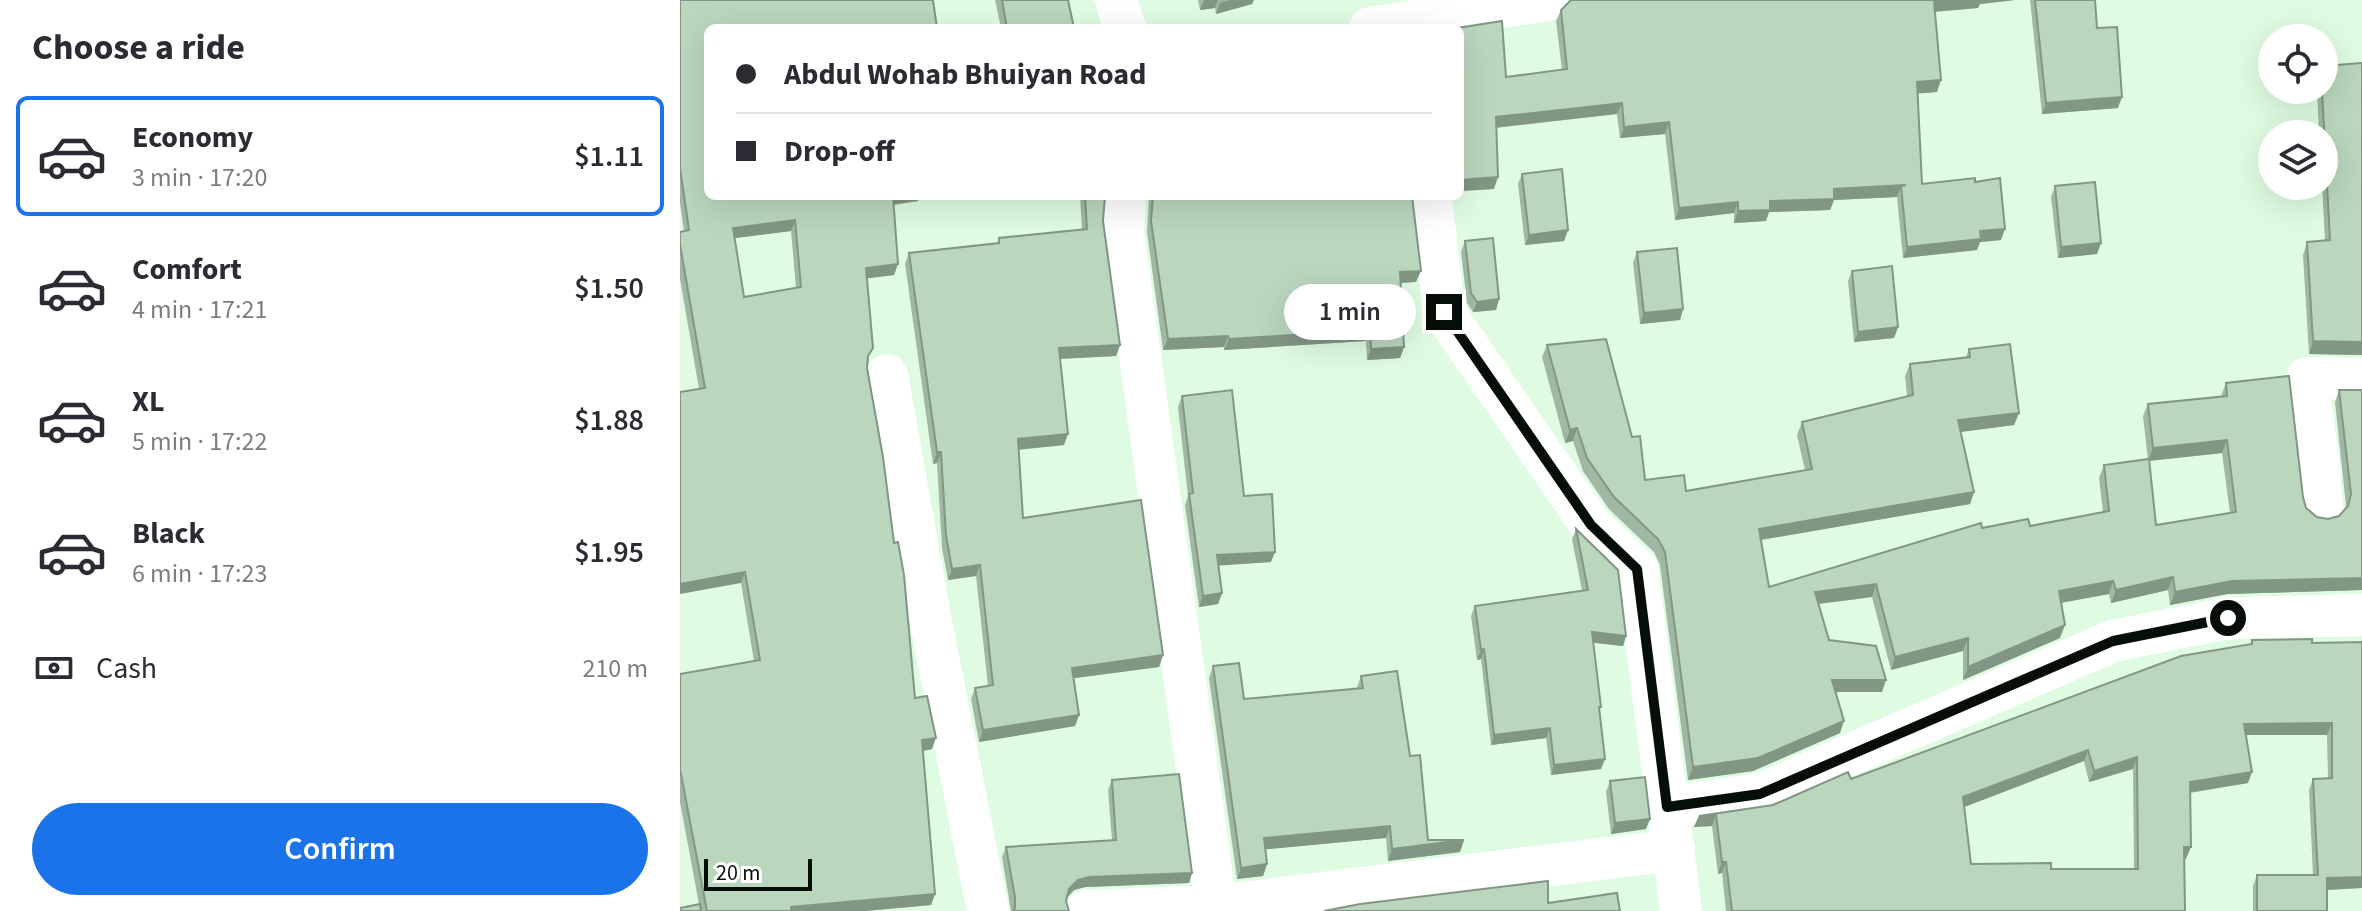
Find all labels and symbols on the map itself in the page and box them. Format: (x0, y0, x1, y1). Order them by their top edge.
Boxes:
callout: 1 min (1284, 284, 1416, 340)
route end (1426, 294, 1462, 330)
route start (2210, 600, 2246, 636)
scale bar (704, 855, 812, 891)

